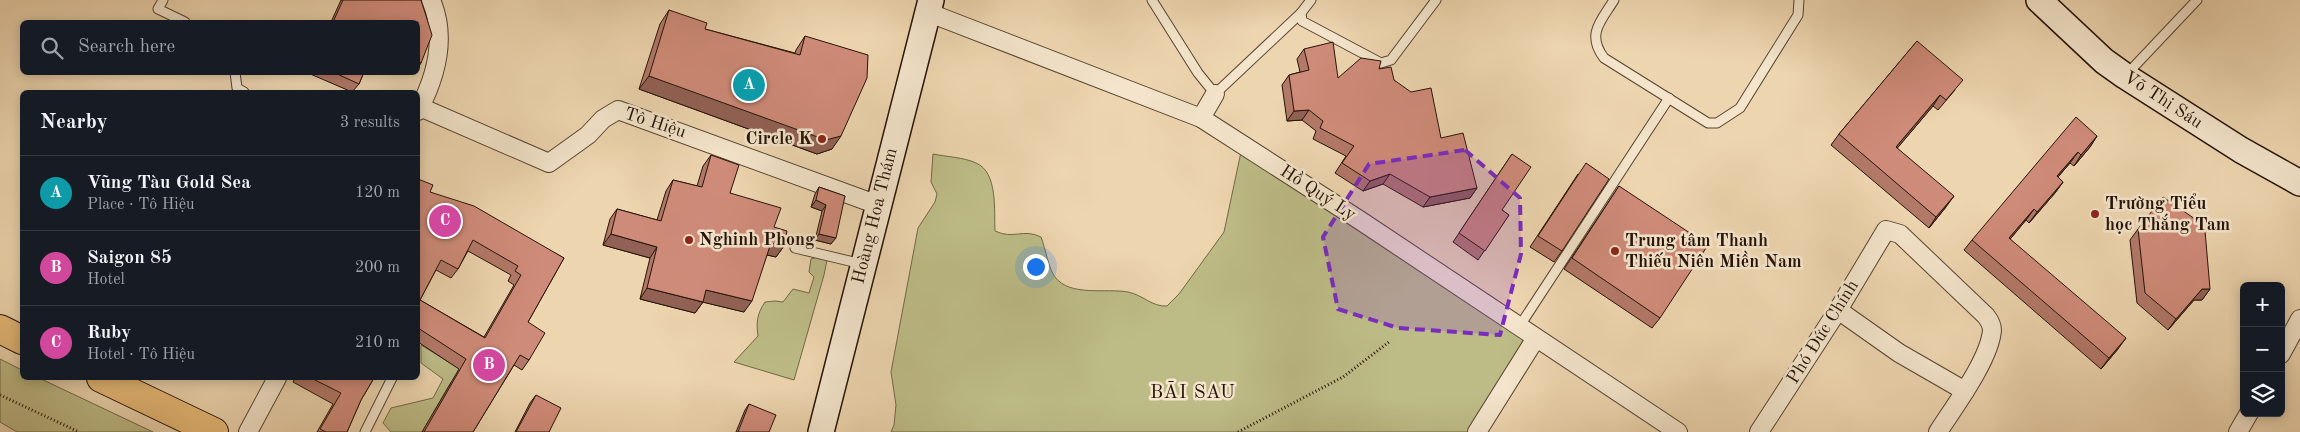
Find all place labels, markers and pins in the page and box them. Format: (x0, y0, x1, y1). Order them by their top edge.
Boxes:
pin: A (733, 66, 765, 104)
place label: Circle K (746, 130, 812, 148)
marker: Circle K (816, 133, 828, 145)
place label: Trường Tiểu học Thắng Tam (2105, 193, 2230, 234)
pin: C (429, 202, 461, 240)
marker: Trường Tiểu học Thắng Tam (2089, 208, 2101, 220)
place label: Nghinh Phong (699, 231, 815, 249)
place label: Trung tâm Thanh Thiếu Niên Miền Nam (1625, 232, 1802, 271)
marker: Nghinh Phong (683, 234, 695, 246)
marker: Trung tâm Thanh Thiếu Niên Miền Nam (1609, 245, 1621, 257)
pin: B (473, 346, 505, 384)

